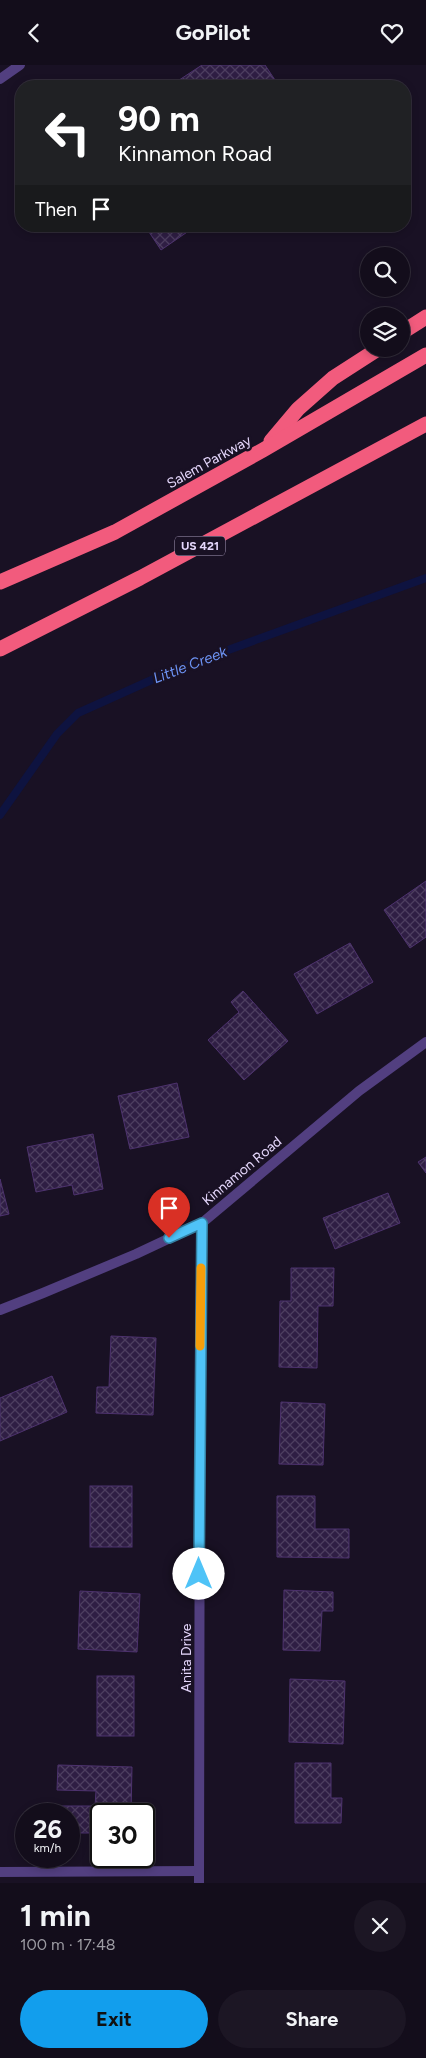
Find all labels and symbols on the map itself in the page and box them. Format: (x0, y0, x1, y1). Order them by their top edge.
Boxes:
street label: Salem Parkway (164, 432, 255, 492)
road number: US 421 (175, 537, 225, 556)
water label: Little Creek (150, 642, 230, 687)
street label: Kinnamon Road (199, 1133, 285, 1209)
pin (148, 1187, 190, 1238)
position arrow (172, 1547, 224, 1599)
street label: Anita Drive (178, 1623, 195, 1692)
speed limit sign: 30 (90, 1803, 155, 1868)

